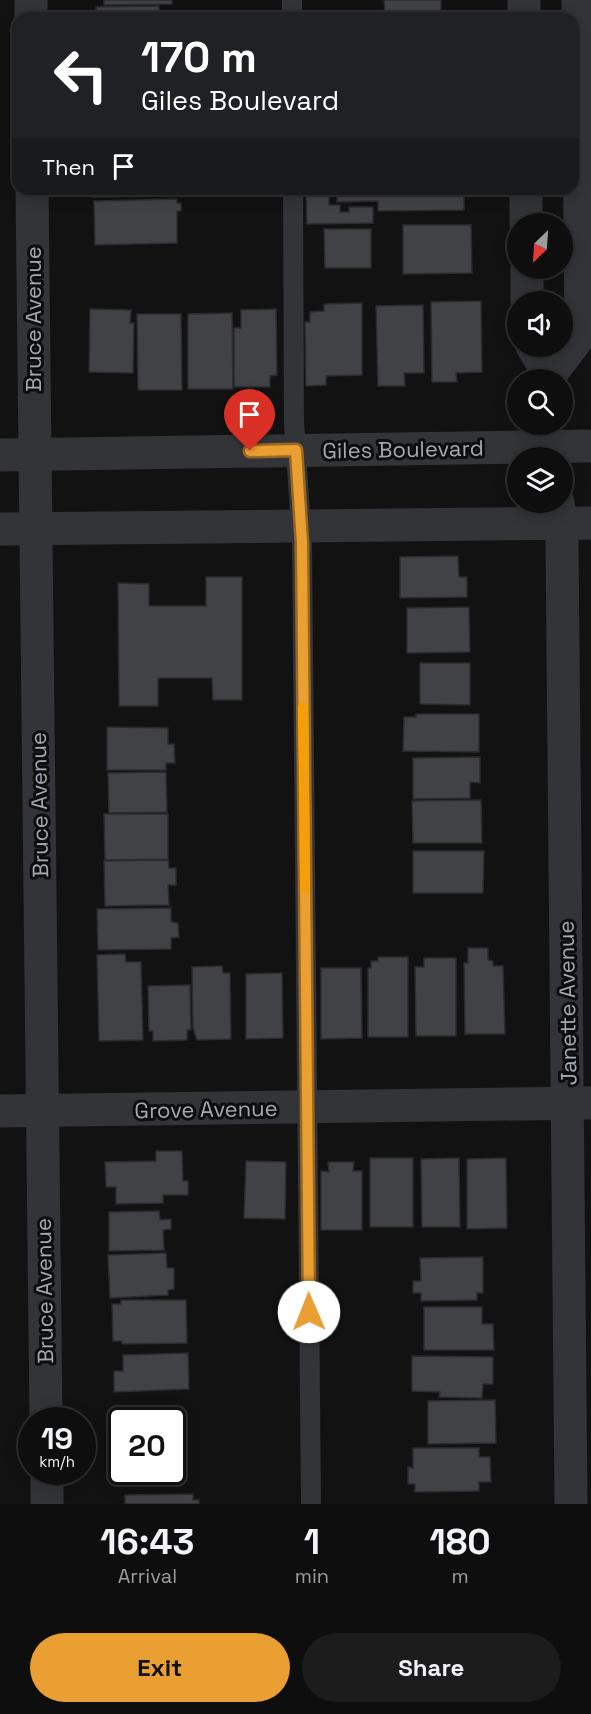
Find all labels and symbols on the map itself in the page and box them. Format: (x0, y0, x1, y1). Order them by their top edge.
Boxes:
north arrow (507, 213, 573, 279)
street label: Bruce Avenue (19, 246, 47, 392)
pin (224, 389, 275, 451)
street label: Giles Boulevard (322, 434, 484, 464)
street label: Bruce Avenue (24, 732, 54, 878)
street label: Janette Avenue (552, 920, 582, 1086)
street label: Grove Avenue (134, 1094, 278, 1124)
street label: Bruce Avenue (29, 1218, 59, 1364)
position arrow (277, 1280, 341, 1344)
speed limit sign: 20 (108, 1407, 186, 1485)

